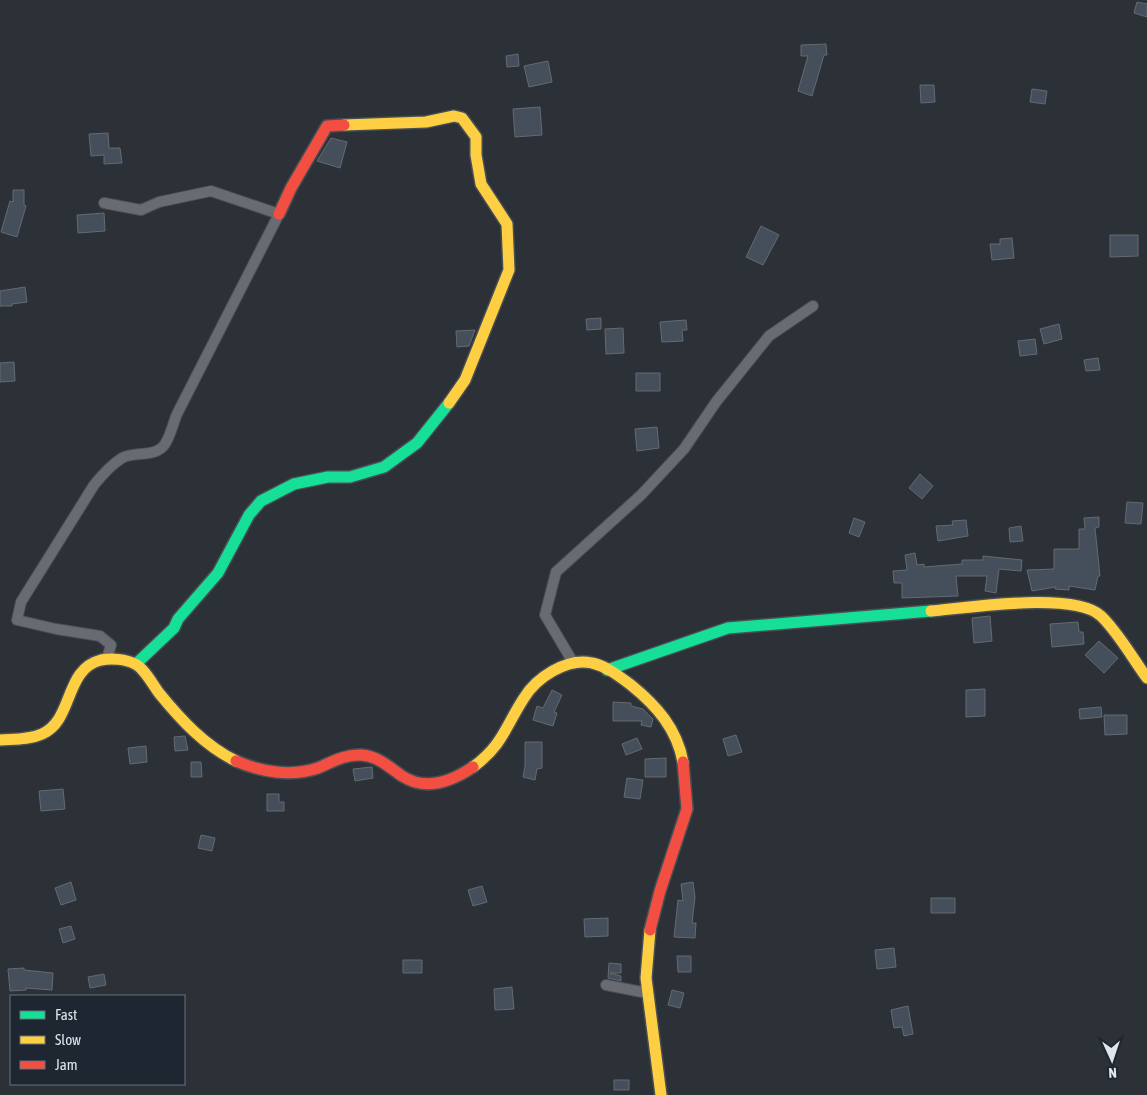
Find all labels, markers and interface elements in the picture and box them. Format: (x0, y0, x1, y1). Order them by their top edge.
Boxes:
legend (10, 995, 185, 1085)
text: Fast (55, 1006, 77, 1023)
text: Slow (55, 1031, 81, 1048)
north arrow (1087, 1035, 1137, 1085)
text: Jam (55, 1056, 78, 1073)
text: N (1108, 1065, 1117, 1081)

